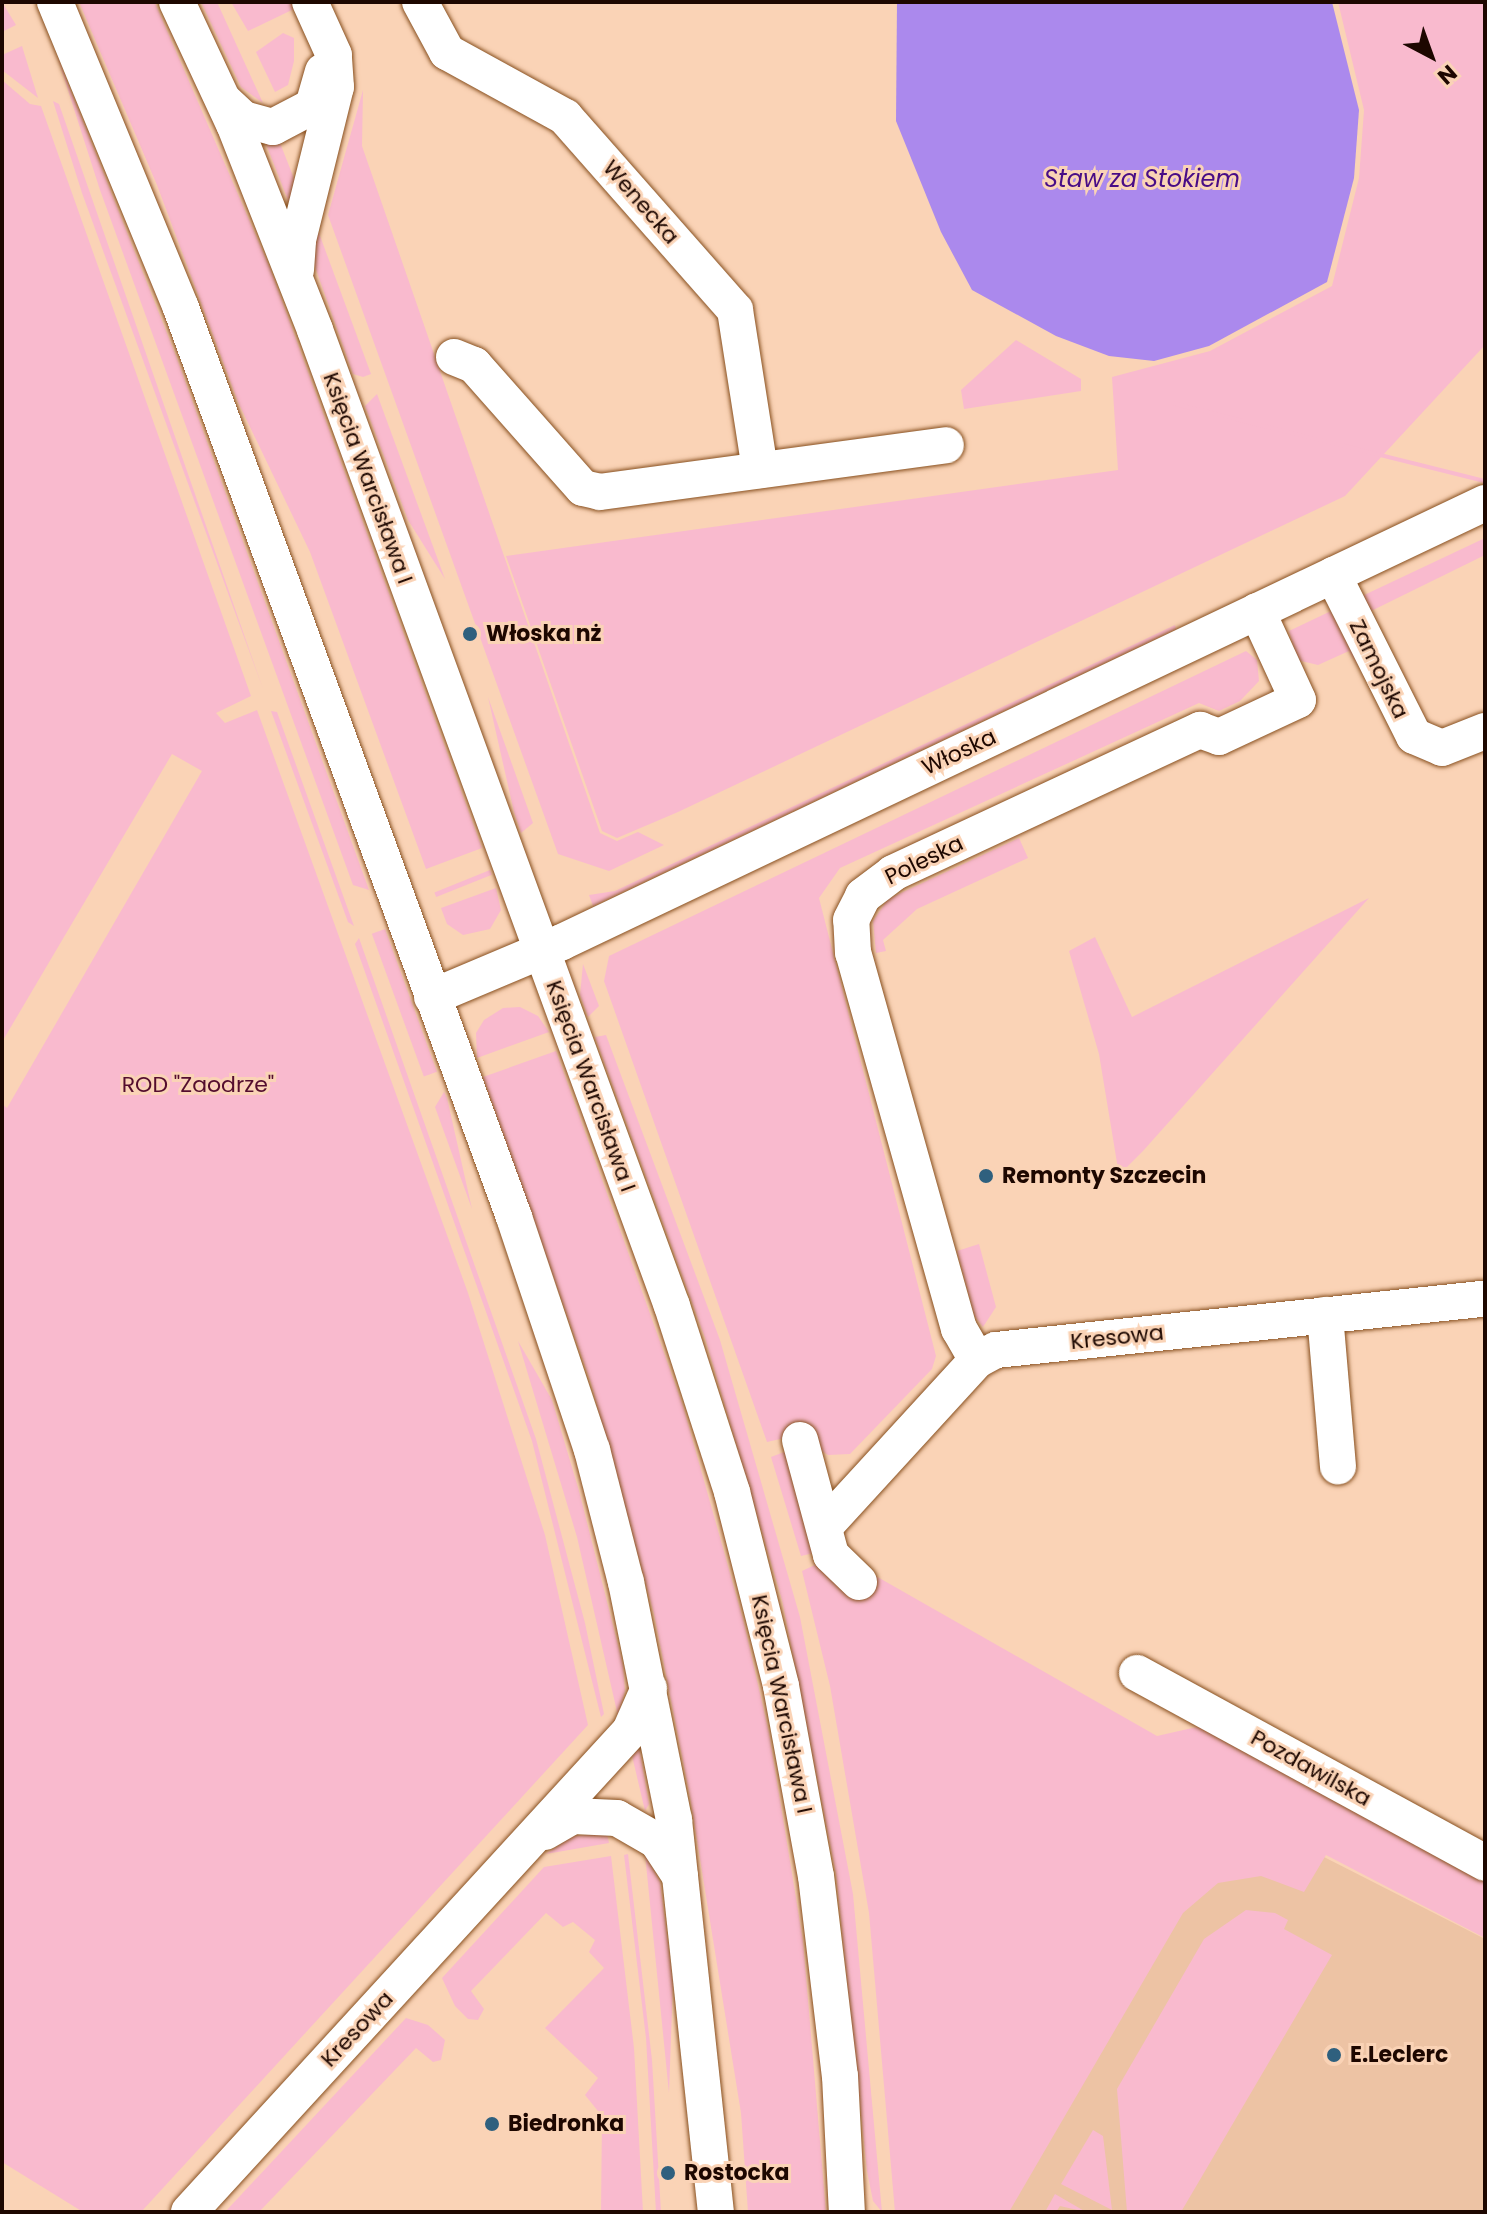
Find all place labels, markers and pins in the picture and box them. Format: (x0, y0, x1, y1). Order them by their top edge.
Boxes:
place label: Włoska nż (486, 621, 601, 647)
marker: Włoska nż (461, 625, 479, 643)
place label: Remonty Szczecin (1002, 1163, 1206, 1189)
marker: Remonty Szczecin (977, 1167, 995, 1185)
place label: E.Leclerc (1350, 2042, 1448, 2068)
marker: E.Leclerc (1325, 2046, 1343, 2064)
place label: Biedronka (508, 2111, 624, 2137)
marker: Biedronka (483, 2115, 501, 2133)
place label: Rostocka (684, 2160, 789, 2186)
marker: Rostocka (659, 2164, 677, 2182)

